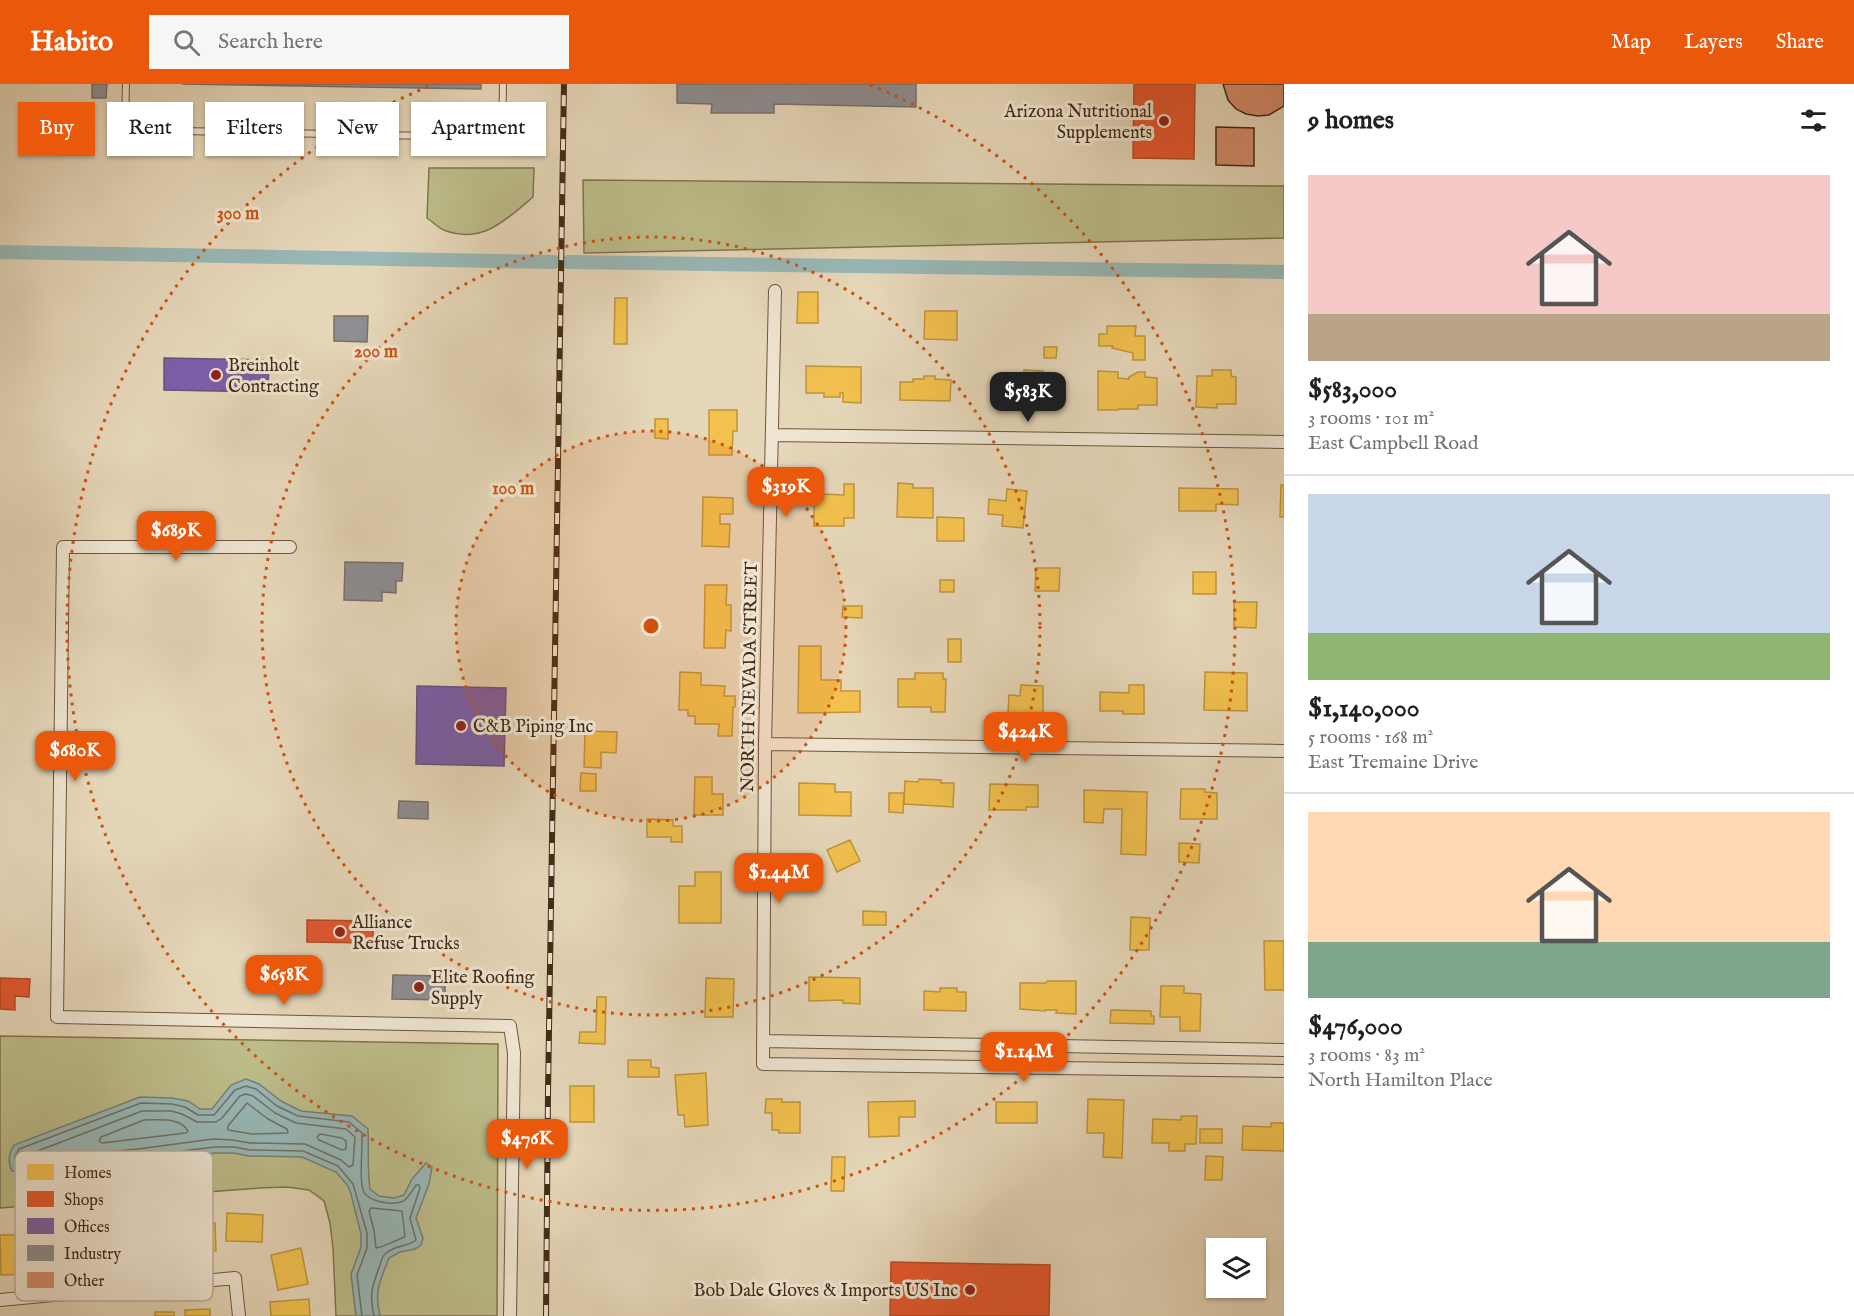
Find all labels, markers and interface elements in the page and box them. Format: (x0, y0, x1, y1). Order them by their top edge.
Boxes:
search box (149, 15, 569, 69)
text: Habito (30, 25, 113, 60)
icon: search (170, 26, 203, 59)
text: Search here (218, 28, 323, 56)
text: Map (1611, 29, 1651, 56)
text: Layers (1684, 29, 1743, 56)
text: Share (1776, 29, 1824, 56)
place label: Arizona Nutritional Supplements (1003, 101, 1152, 145)
chip: Buy (18, 102, 95, 156)
chip: Rent (107, 102, 193, 156)
chip: Filters (205, 102, 304, 156)
chip: New (316, 102, 399, 156)
chip: Apartment (411, 102, 546, 156)
text: 9 homes (1308, 104, 1394, 137)
icon: filters (1797, 104, 1830, 137)
marker: Arizona Nutritional Supplements (1157, 114, 1171, 128)
text: 300 m (217, 203, 259, 226)
icon: home (1515, 214, 1623, 322)
text: 200 m (354, 341, 398, 364)
place label: Breinholt Contracting (228, 355, 319, 399)
marker: Breinholt Contracting (209, 368, 223, 382)
pin: $583K (986, 372, 1070, 423)
text: $583,000 (1308, 373, 1397, 406)
text: $583K (1004, 379, 1052, 404)
text: 3 rooms · 101 m² (1308, 406, 1434, 431)
text: East Campbell Road (1308, 431, 1478, 456)
pin: $319K (744, 467, 828, 518)
text: $319K (761, 474, 811, 499)
text: 100 m (492, 478, 534, 501)
pin: $689K (134, 511, 218, 562)
text: $689K (151, 518, 201, 543)
icon: home (1515, 533, 1623, 641)
street label: NORTH NEVADA STREET (737, 561, 764, 793)
centre of rings (641, 616, 661, 636)
text: $1,140,000 (1308, 692, 1419, 725)
pin: $424K (983, 712, 1067, 763)
place label: C&B Piping Inc (473, 716, 594, 739)
marker: C&B Piping Inc (454, 719, 468, 733)
text: $424K (998, 719, 1052, 744)
text: 5 rooms · 168 m² (1308, 725, 1433, 750)
pin: $680K (33, 731, 117, 782)
text: $680K (49, 738, 101, 763)
text: East Tremaine Drive (1308, 750, 1479, 775)
icon: home (1515, 851, 1623, 959)
pin: $1.44M (730, 853, 828, 904)
text: $1.44M (748, 860, 810, 885)
place label: Alliance Refuse Trucks (351, 912, 460, 956)
marker: Alliance Refuse Trucks (333, 925, 347, 939)
pin: $658K (242, 955, 326, 1006)
text: $658K (259, 962, 309, 987)
place label: Elite Roofing Supply (431, 967, 535, 1011)
marker: Elite Roofing Supply (412, 980, 426, 994)
text: $476,000 (1308, 1010, 1403, 1043)
pin: $1.14M (975, 1032, 1073, 1083)
text: $1.14M (995, 1039, 1053, 1064)
text: 3 rooms · 83 m² (1308, 1043, 1425, 1068)
text: North Hamilton Place (1308, 1068, 1493, 1093)
pin: $476K (485, 1119, 569, 1170)
text: $476K (501, 1126, 553, 1151)
legend (15, 1151, 213, 1301)
text: Homes (64, 1164, 112, 1184)
text: Shops (64, 1191, 104, 1211)
text: Offices (64, 1218, 110, 1238)
map controls (1206, 1238, 1266, 1298)
button: layers (1206, 1238, 1266, 1298)
text: Industry (64, 1245, 121, 1265)
text: Other (64, 1272, 105, 1292)
place label: Bob Dale Gloves & Imports US Inc (694, 1280, 958, 1303)
marker: Bob Dale Gloves & Imports US Inc (963, 1283, 977, 1297)

